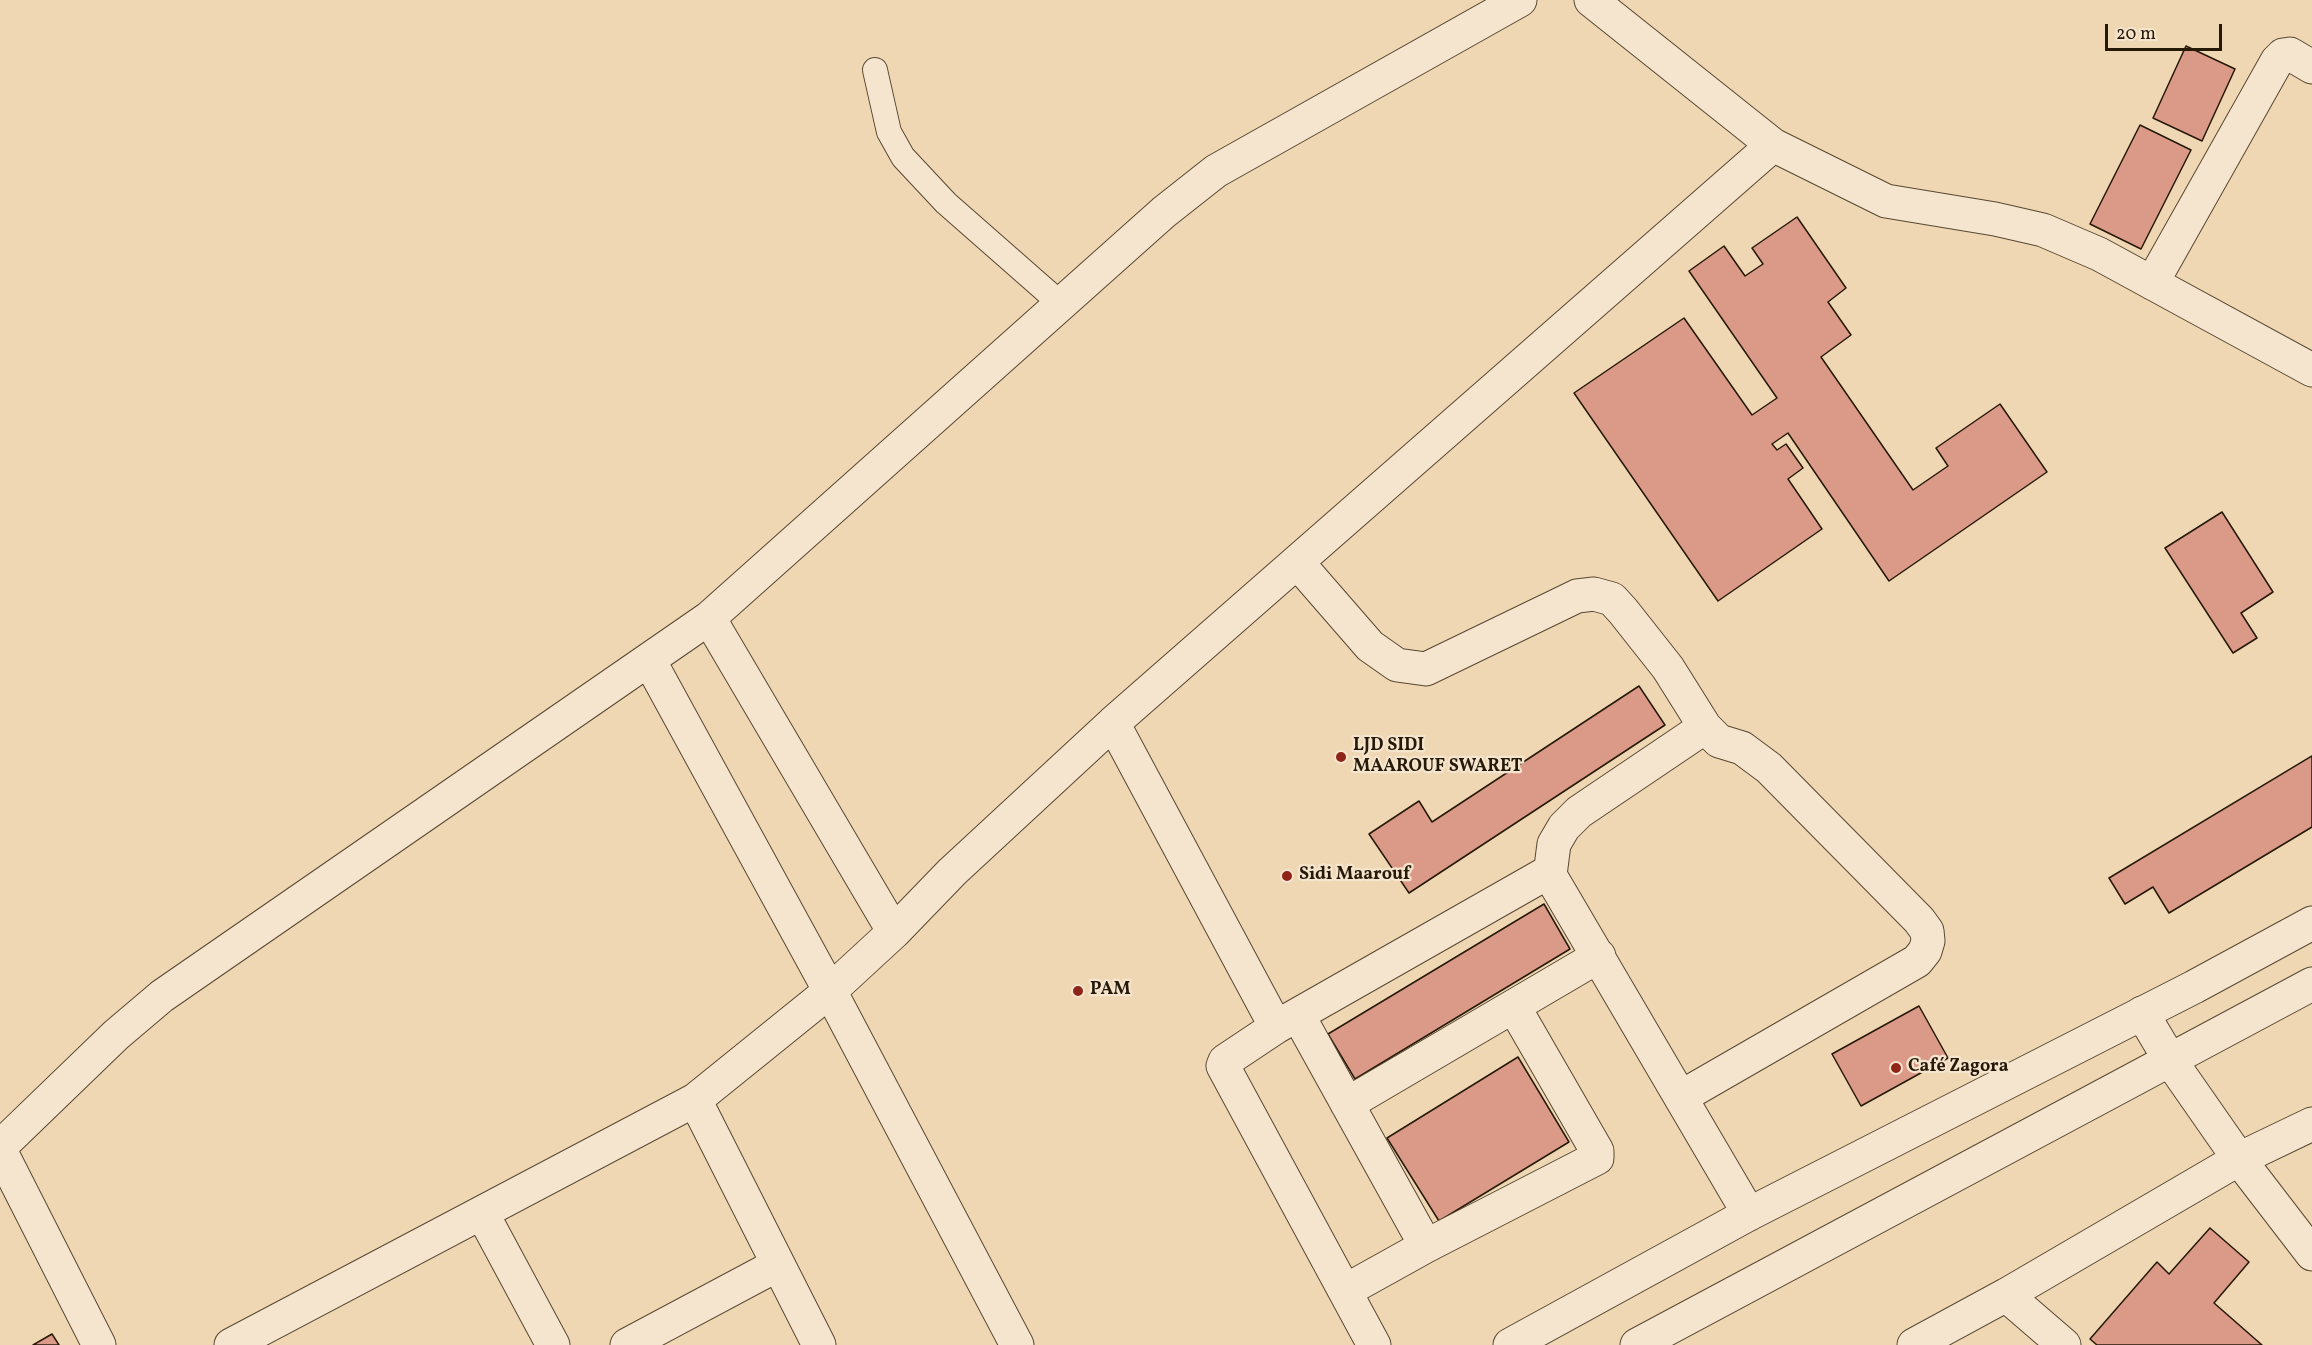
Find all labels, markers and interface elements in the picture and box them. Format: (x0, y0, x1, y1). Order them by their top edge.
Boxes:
scale bar (2108, 12, 2225, 50)
text: 20 m (2116, 22, 2156, 47)
place label: LJD SIDI MAAROUF SWARET (1353, 736, 1523, 778)
marker: LJD SIDI MAAROUF SWARET (1334, 750, 1348, 764)
place label: Sidi Maarouf (1299, 865, 1410, 887)
marker: Sidi Maarouf (1280, 869, 1294, 883)
place label: PAM (1090, 980, 1131, 1002)
marker: PAM (1071, 984, 1085, 998)
place label: Café Zagora (1908, 1057, 2008, 1079)
marker: Café Zagora (1889, 1061, 1903, 1075)

